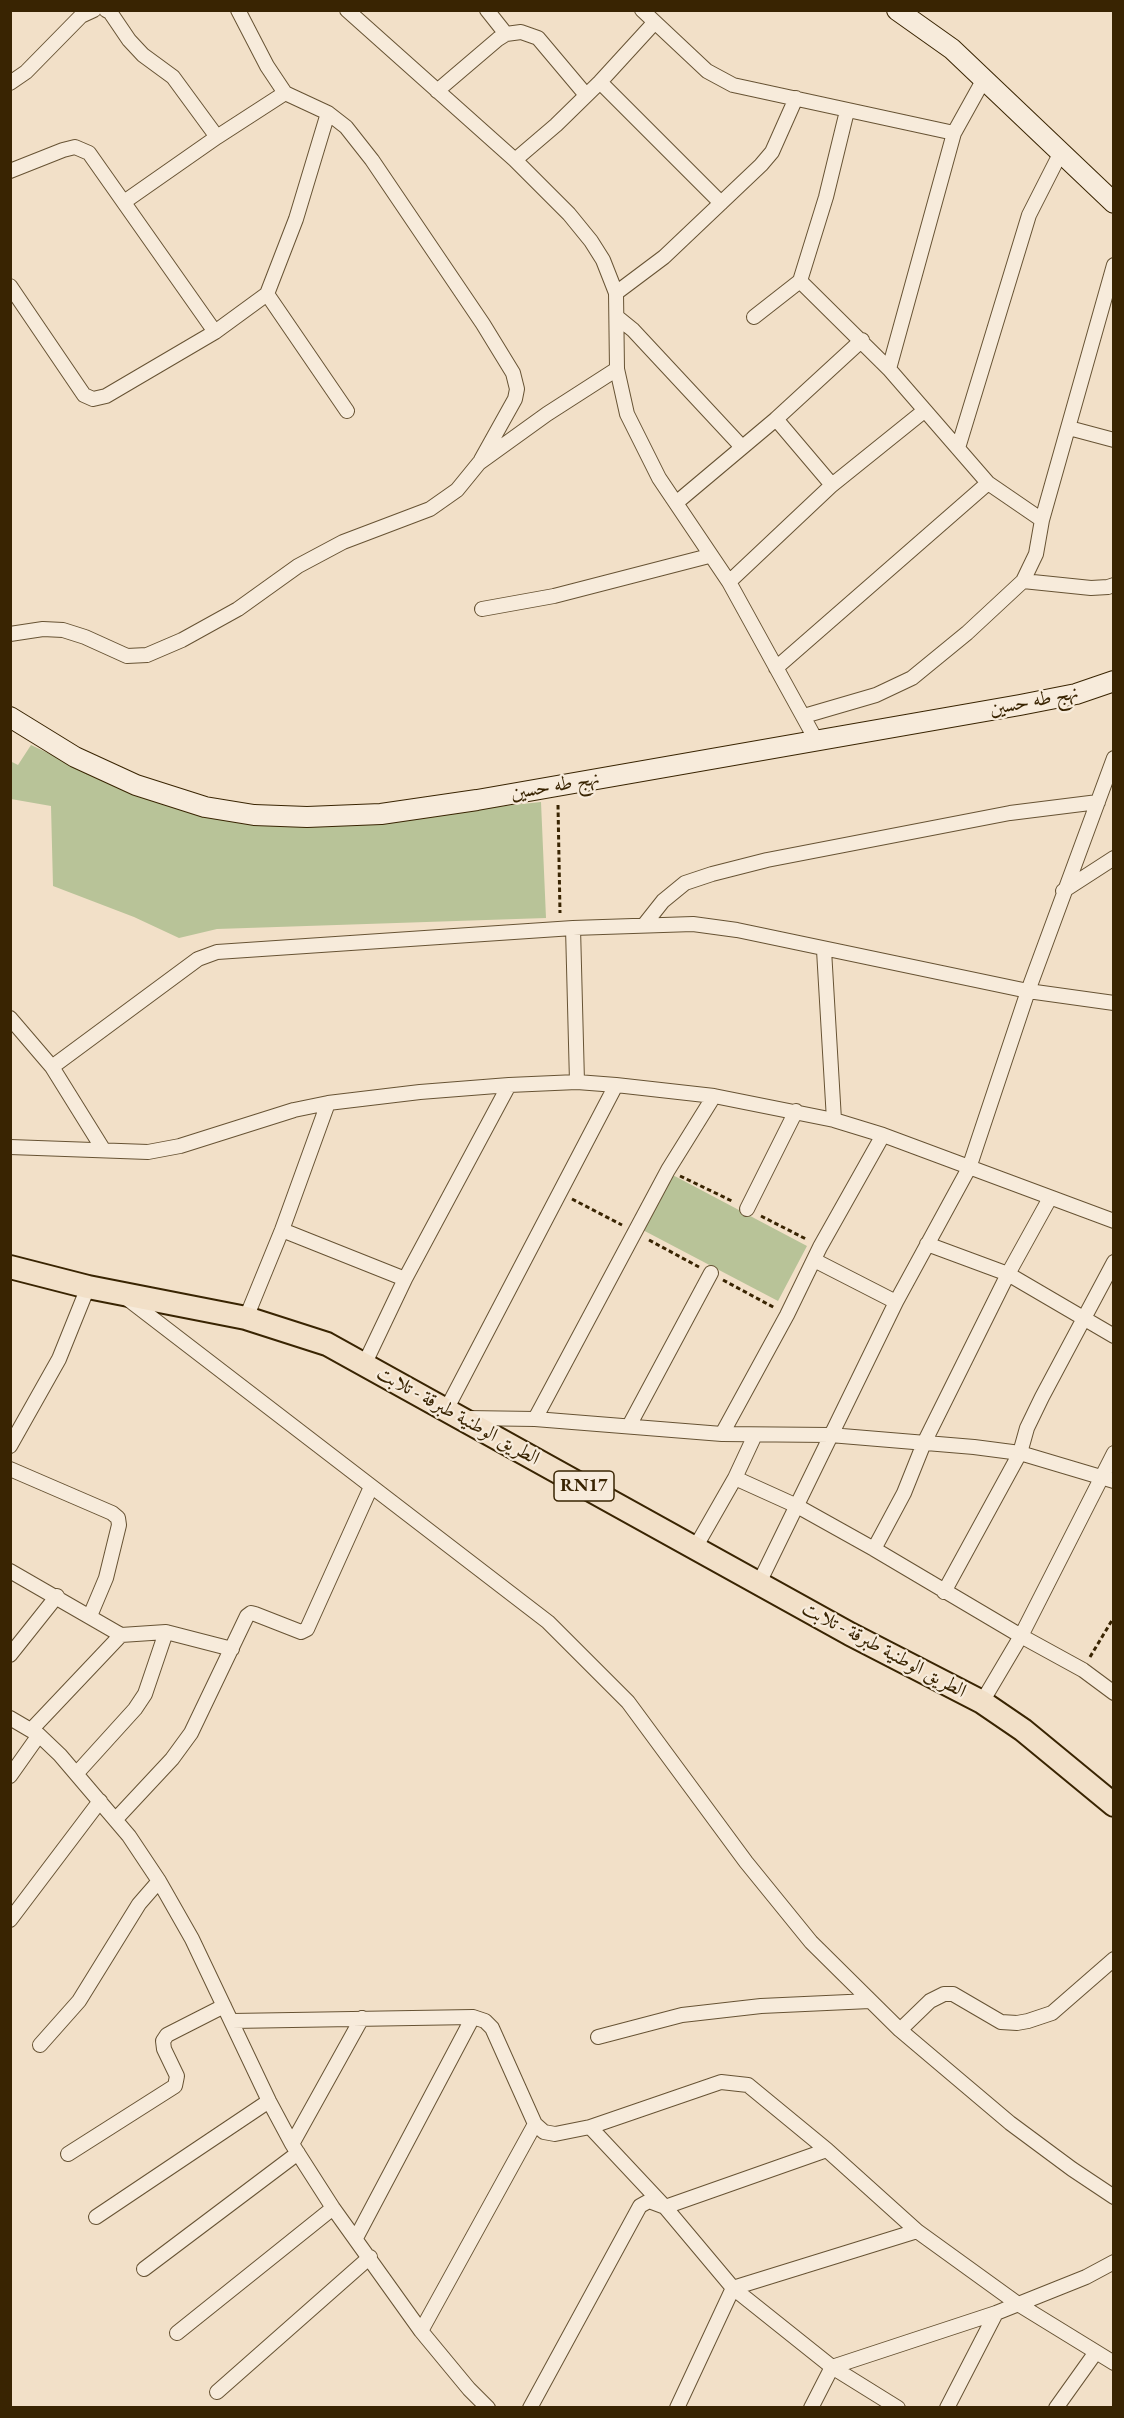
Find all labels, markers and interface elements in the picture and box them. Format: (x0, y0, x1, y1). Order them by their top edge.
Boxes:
street label: نهج طه حسين (988, 681, 1080, 721)
street label: نهج طه حسين (509, 766, 601, 806)
street label: الطريق الوطنية طبرقة - تلابت (372, 1361, 544, 1471)
road number: RN17 (554, 1471, 614, 1501)
street label: الطريق الوطنية طبرقة - تلابت (798, 1596, 970, 1704)

